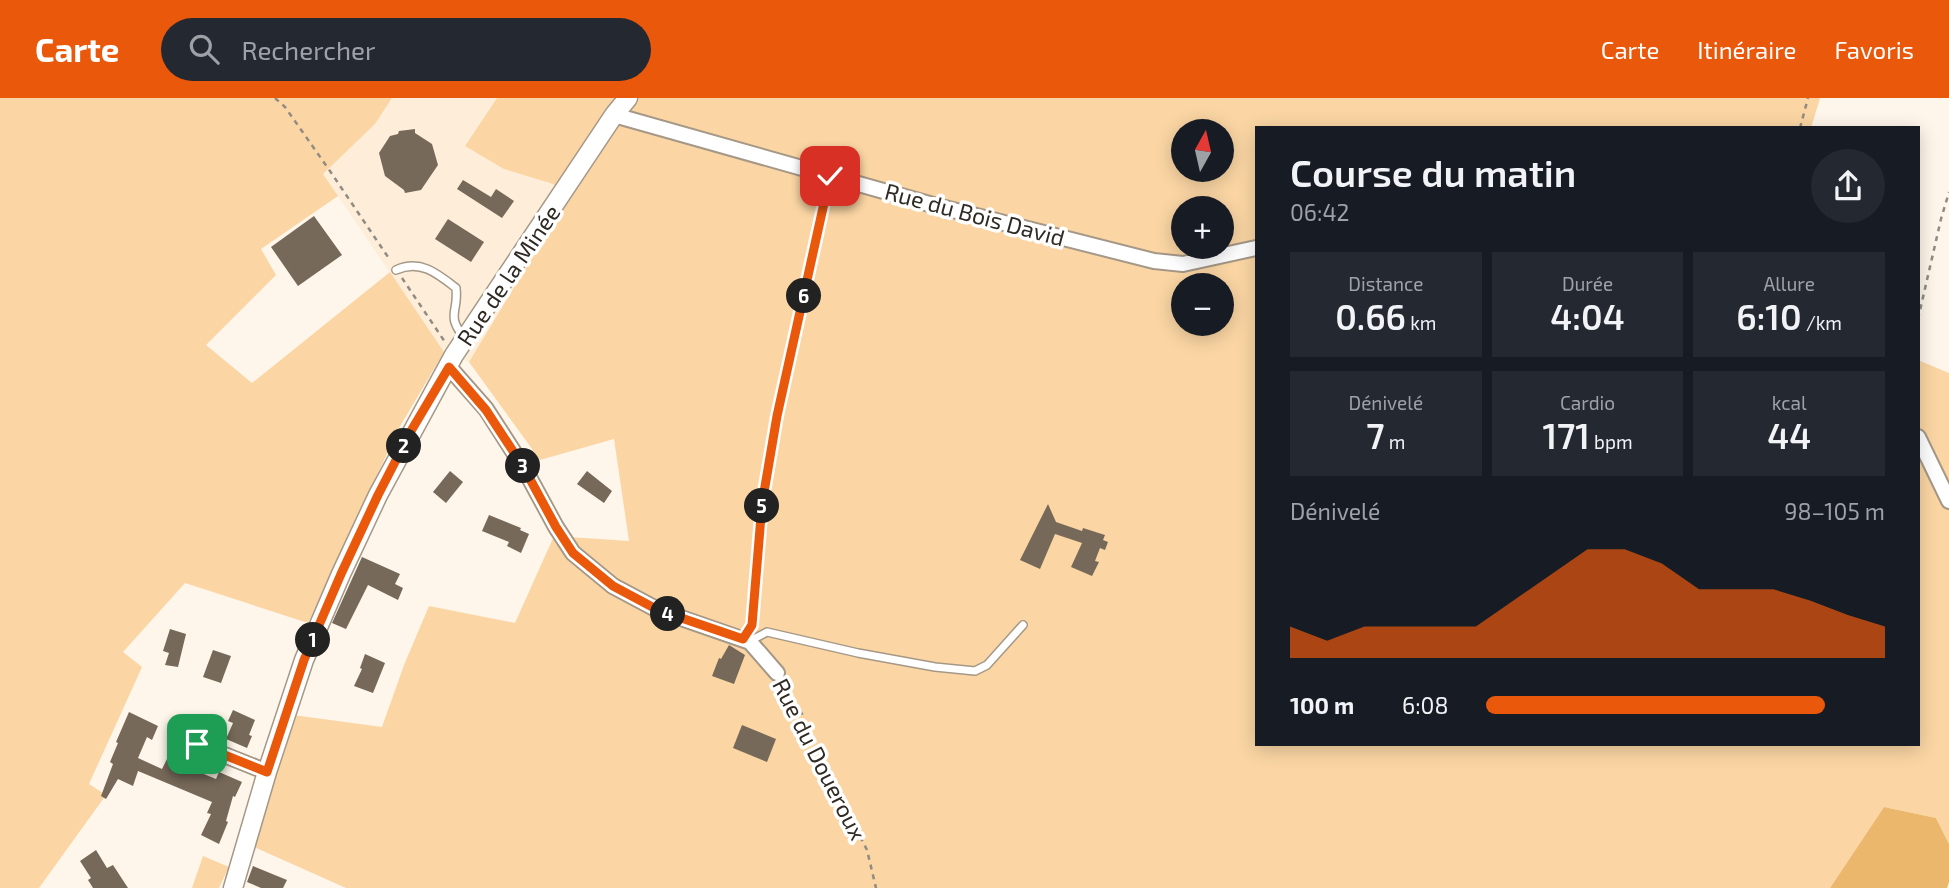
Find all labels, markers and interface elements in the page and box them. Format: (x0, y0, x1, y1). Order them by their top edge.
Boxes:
search box (161, 18, 651, 81)
text: Carte (35, 29, 119, 69)
icon: search (185, 30, 223, 68)
text: Rechercher (241, 34, 375, 65)
text: Carte (1601, 35, 1659, 64)
text: Itinéraire (1697, 35, 1796, 64)
text: Favoris (1834, 35, 1914, 64)
north arrow (1171, 119, 1234, 182)
map controls (1171, 119, 1234, 336)
pin (800, 146, 860, 206)
text: Course du matin (1290, 149, 1576, 195)
button: share (1811, 149, 1885, 223)
icon: check (811, 157, 849, 195)
street label: Rue du Bois David (882, 177, 1068, 251)
button: + (1171, 196, 1234, 259)
text: 06:42 (1290, 198, 1350, 226)
street label: Rue de la Minée (451, 199, 565, 351)
text: Distance (1348, 272, 1423, 295)
text: Durée (1562, 272, 1613, 295)
text: Allure (1763, 272, 1815, 295)
button: − (1171, 273, 1234, 336)
pin: 6 (786, 278, 822, 314)
text: 6 (798, 284, 809, 307)
text: 0.66 (1335, 295, 1406, 337)
text: 4:04 (1550, 295, 1625, 337)
text: 6:10 (1736, 295, 1802, 337)
text: km (1406, 311, 1436, 334)
text: /km (1802, 311, 1842, 334)
text: Dénivelé (1349, 391, 1423, 414)
text: Cardio (1560, 391, 1615, 414)
text: kcal (1772, 391, 1807, 414)
text: 7 (1366, 414, 1385, 456)
text: 171 (1542, 414, 1590, 456)
text: 44 (1767, 414, 1811, 456)
pin: 2 (386, 428, 422, 464)
text: m (1385, 430, 1405, 453)
text: bpm (1590, 430, 1633, 453)
text: 2 (398, 434, 409, 457)
pin: 3 (505, 448, 540, 484)
text: 3 (517, 454, 528, 477)
pin: 5 (744, 488, 780, 524)
text: 5 (756, 494, 767, 517)
text: Dénivelé (1290, 497, 1380, 525)
text: 98–105 m (1784, 497, 1885, 525)
pin: 4 (650, 596, 686, 632)
text: 4 (661, 602, 674, 625)
pin: 1 (296, 622, 330, 658)
text: 1 (308, 628, 317, 651)
street label: Rue du Doueroux (767, 674, 873, 844)
text: 100 m (1290, 691, 1354, 719)
text: 6:08 (1402, 691, 1448, 719)
pin (167, 714, 227, 774)
icon: arrive (178, 725, 216, 763)

